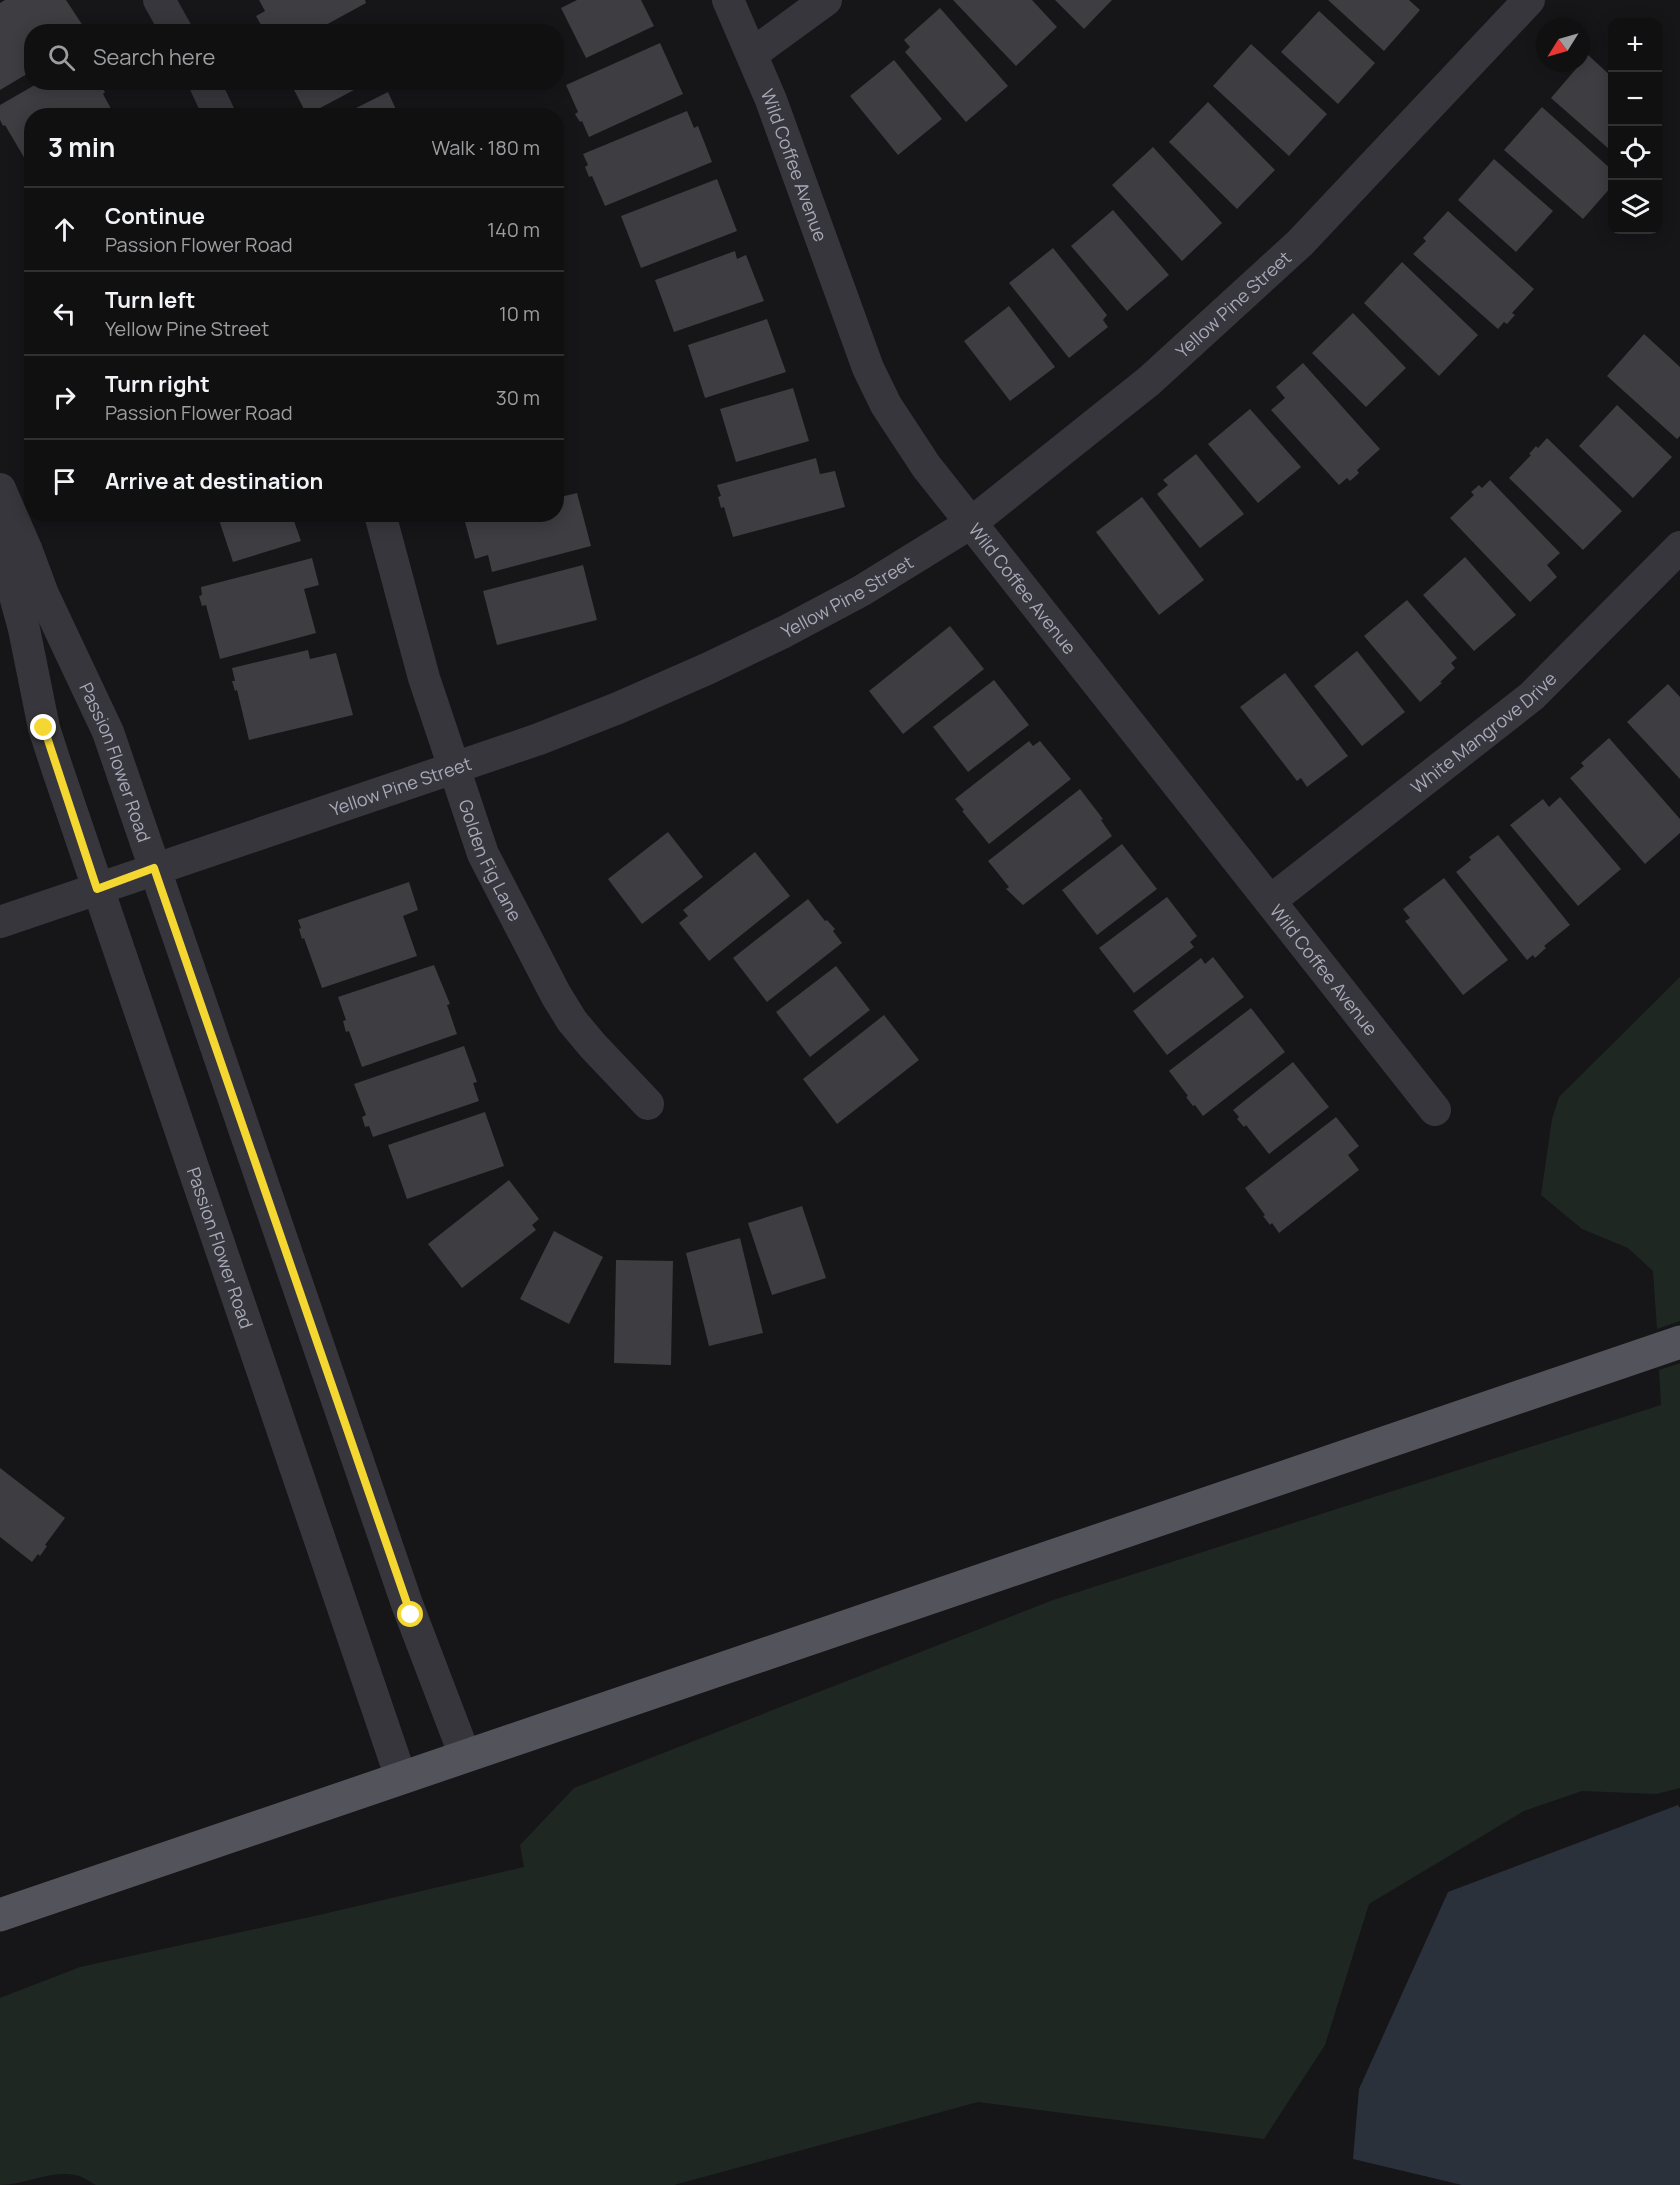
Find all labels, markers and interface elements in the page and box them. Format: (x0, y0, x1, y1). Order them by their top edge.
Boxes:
north arrow (1536, 18, 1590, 72)
map controls (1608, 18, 1662, 234)
button: + (1608, 18, 1662, 72)
search box (24, 24, 564, 90)
icon: search (45, 41, 78, 74)
text: Search here (93, 42, 215, 72)
button: − (1608, 72, 1662, 126)
street label: Wild Coffee Avenue (756, 85, 833, 245)
button: locate (1608, 126, 1662, 180)
text: 3 min (48, 129, 115, 165)
text: Walk · 180 m (431, 134, 540, 161)
button: layers (1608, 180, 1662, 234)
text: Continue (105, 201, 205, 231)
icon: ahead (48, 213, 81, 246)
text: 140 m (487, 216, 540, 243)
text: Passion Flower Road (105, 231, 293, 258)
street label: Yellow Pine Street (1170, 245, 1296, 363)
text: Turn left (105, 285, 195, 315)
icon: left (48, 297, 81, 330)
text: 10 m (499, 300, 540, 327)
text: Yellow Pine Street (105, 315, 269, 342)
text: Turn right (105, 369, 210, 399)
icon: right (48, 381, 81, 414)
text: 30 m (496, 384, 540, 411)
text: Passion Flower Road (105, 399, 293, 426)
icon: arrive (48, 465, 81, 498)
text: Arrive at destination (105, 466, 323, 496)
street label: Wild Coffee Avenue (964, 518, 1082, 659)
street label: Yellow Pine Street (777, 550, 918, 643)
street label: White Mangrove Drive (1406, 666, 1562, 799)
street label: Passion Flower Road (74, 678, 157, 845)
route end (30, 714, 56, 740)
street label: Yellow Pine Street (327, 751, 474, 821)
street label: Golden Fig Lane (454, 796, 528, 925)
street label: Wild Coffee Avenue (1265, 899, 1383, 1040)
street label: Passion Flower Road (182, 1164, 259, 1331)
route start (397, 1601, 423, 1627)

